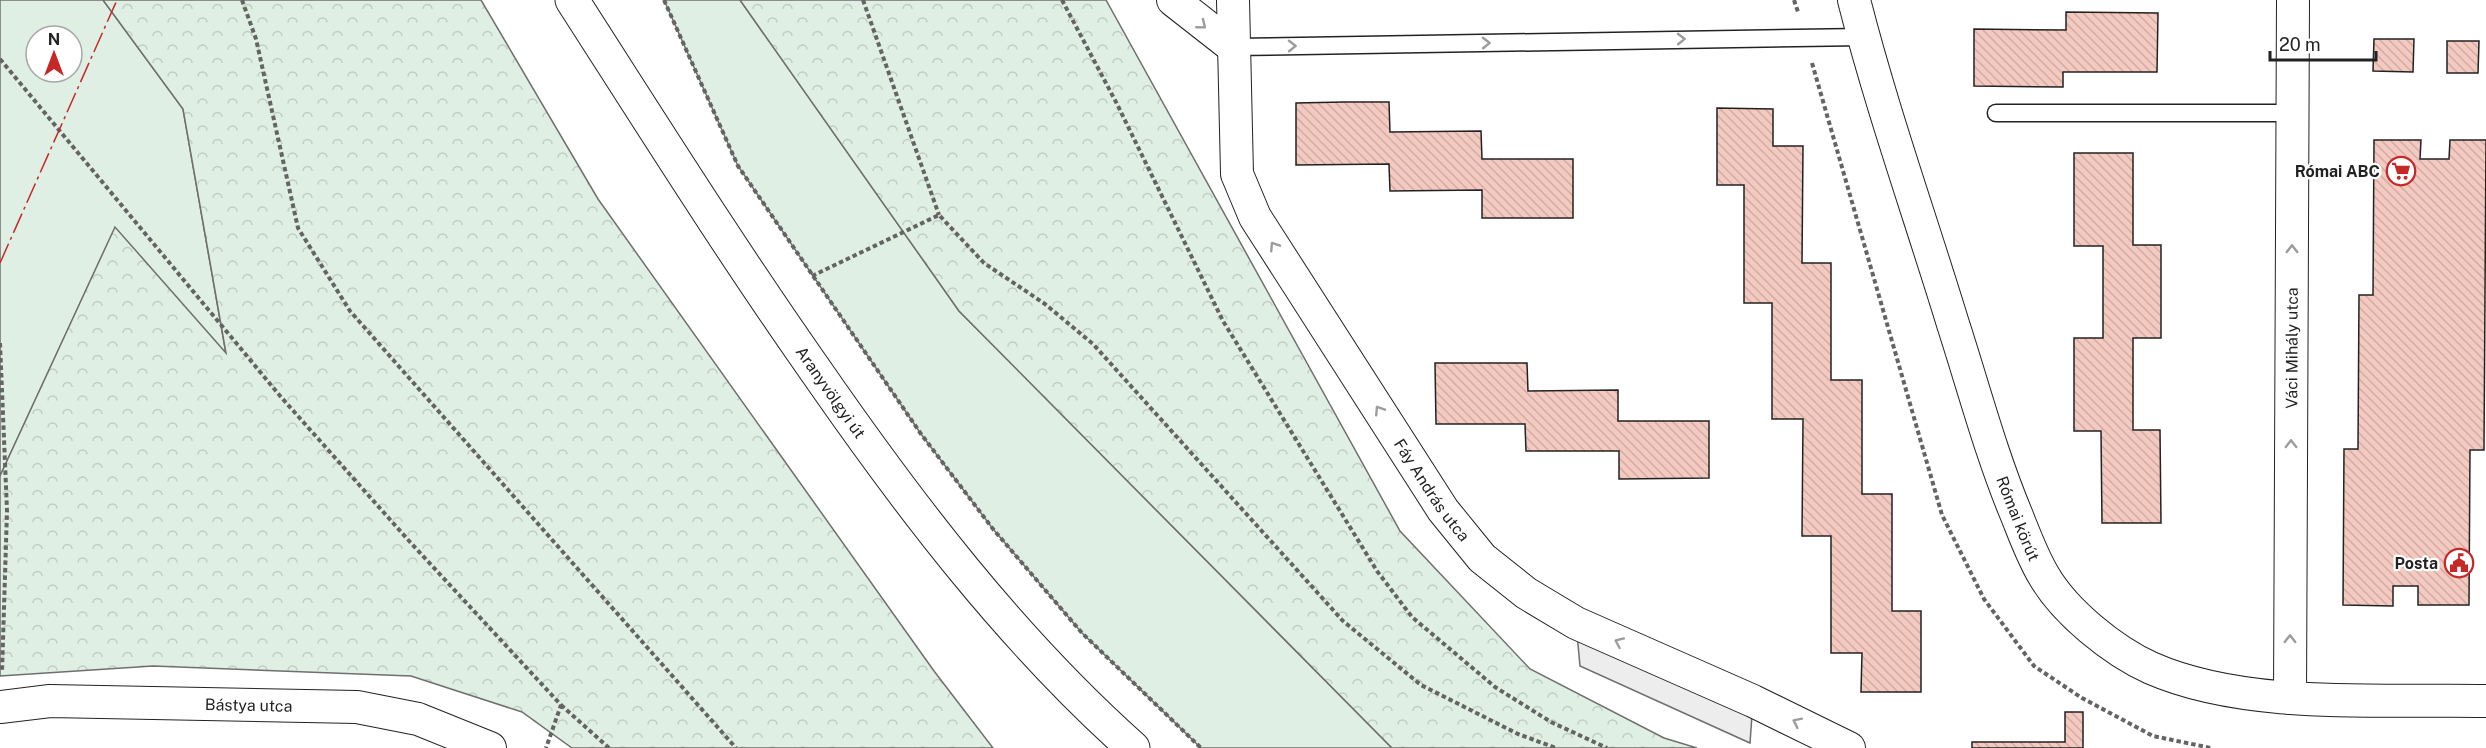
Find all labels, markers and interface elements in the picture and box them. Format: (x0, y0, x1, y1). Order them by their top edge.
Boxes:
one-way arrow (1195, 17, 1206, 28)
north arrow (24, 24, 84, 84)
scale bar (2270, 24, 2376, 62)
text: N (48, 30, 60, 49)
one-way arrow (1677, 33, 1686, 46)
text: 20 m (2279, 34, 2321, 55)
one-way arrow (1482, 37, 1491, 49)
one-way arrow (1287, 40, 1296, 52)
supermarket icon: Római ABC (2385, 155, 2417, 187)
place label: Római ABC (2295, 162, 2380, 181)
one-way arrow (1269, 242, 1281, 252)
one-way arrow (2286, 245, 2298, 254)
street label: Váci Mihály utca (2282, 287, 2301, 409)
street label: Aranyvölgyi út (792, 343, 870, 442)
one-way arrow (1375, 406, 1386, 417)
street label: Fáy András utca (1390, 435, 1474, 545)
one-way arrow (2285, 440, 2297, 449)
street label: Római körút (1993, 473, 2044, 564)
public building icon: Posta (2443, 547, 2475, 579)
place label: Posta (2395, 554, 2438, 573)
one-way arrow (2284, 635, 2296, 644)
one-way arrow (1615, 637, 1626, 649)
street label: Bástya utca (205, 695, 293, 715)
one-way arrow (1792, 718, 1803, 730)

